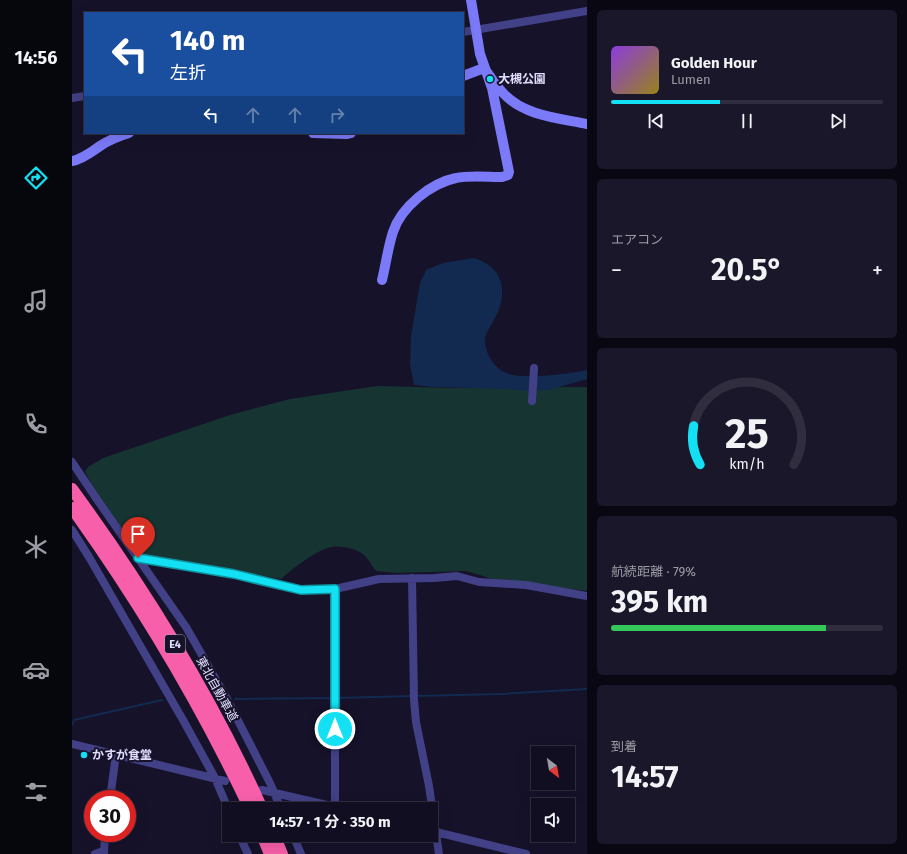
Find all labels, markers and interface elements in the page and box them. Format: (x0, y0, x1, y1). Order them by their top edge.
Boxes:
text: 140 m (170, 24, 246, 57)
icon: left (104, 28, 156, 80)
text: 14:56 (15, 47, 57, 69)
text: Golden Hour (671, 54, 757, 72)
text: 左折 (170, 62, 206, 84)
place label: 大槻公園 (498, 72, 546, 86)
text: Lumen (671, 72, 711, 87)
marker: 大槻公園 (485, 74, 495, 84)
icon: left (200, 104, 222, 126)
icon: ahead (242, 104, 264, 126)
icon: ahead (284, 104, 306, 126)
icon: right (326, 104, 348, 126)
icon: previous (645, 110, 667, 132)
icon: pause (736, 110, 758, 132)
icon: next (827, 110, 849, 132)
icon: directions (22, 164, 50, 192)
text: エアコン (611, 232, 663, 247)
text: 20.5° (711, 252, 783, 288)
text: − (611, 257, 622, 284)
text: + (872, 257, 883, 284)
icon: music (22, 287, 50, 315)
text: 25 (725, 409, 769, 459)
icon: phone (22, 410, 50, 438)
text: km/h (729, 456, 765, 473)
pin (121, 517, 155, 558)
icon: arrive (127, 523, 149, 545)
icon: climate (22, 533, 50, 561)
text: 航続距離 · 79% (611, 564, 696, 579)
text: 395 km (611, 584, 708, 620)
road number: E4 (165, 635, 185, 653)
street label: 東北自動車道 (193, 654, 241, 724)
icon: car (22, 656, 50, 684)
position arrow (314, 708, 356, 750)
text: 到着 (611, 739, 637, 754)
north arrow (531, 746, 575, 790)
map controls (531, 746, 575, 842)
place label: かすが食堂 (92, 748, 152, 762)
marker: かすが食堂 (79, 750, 89, 760)
text: 14:57 (611, 759, 679, 795)
icon: filters (22, 778, 50, 806)
speed limit sign: 30 (84, 790, 136, 842)
button: sound (531, 798, 575, 842)
text: 14:57 · 1 分 · 350 m (269, 813, 391, 831)

